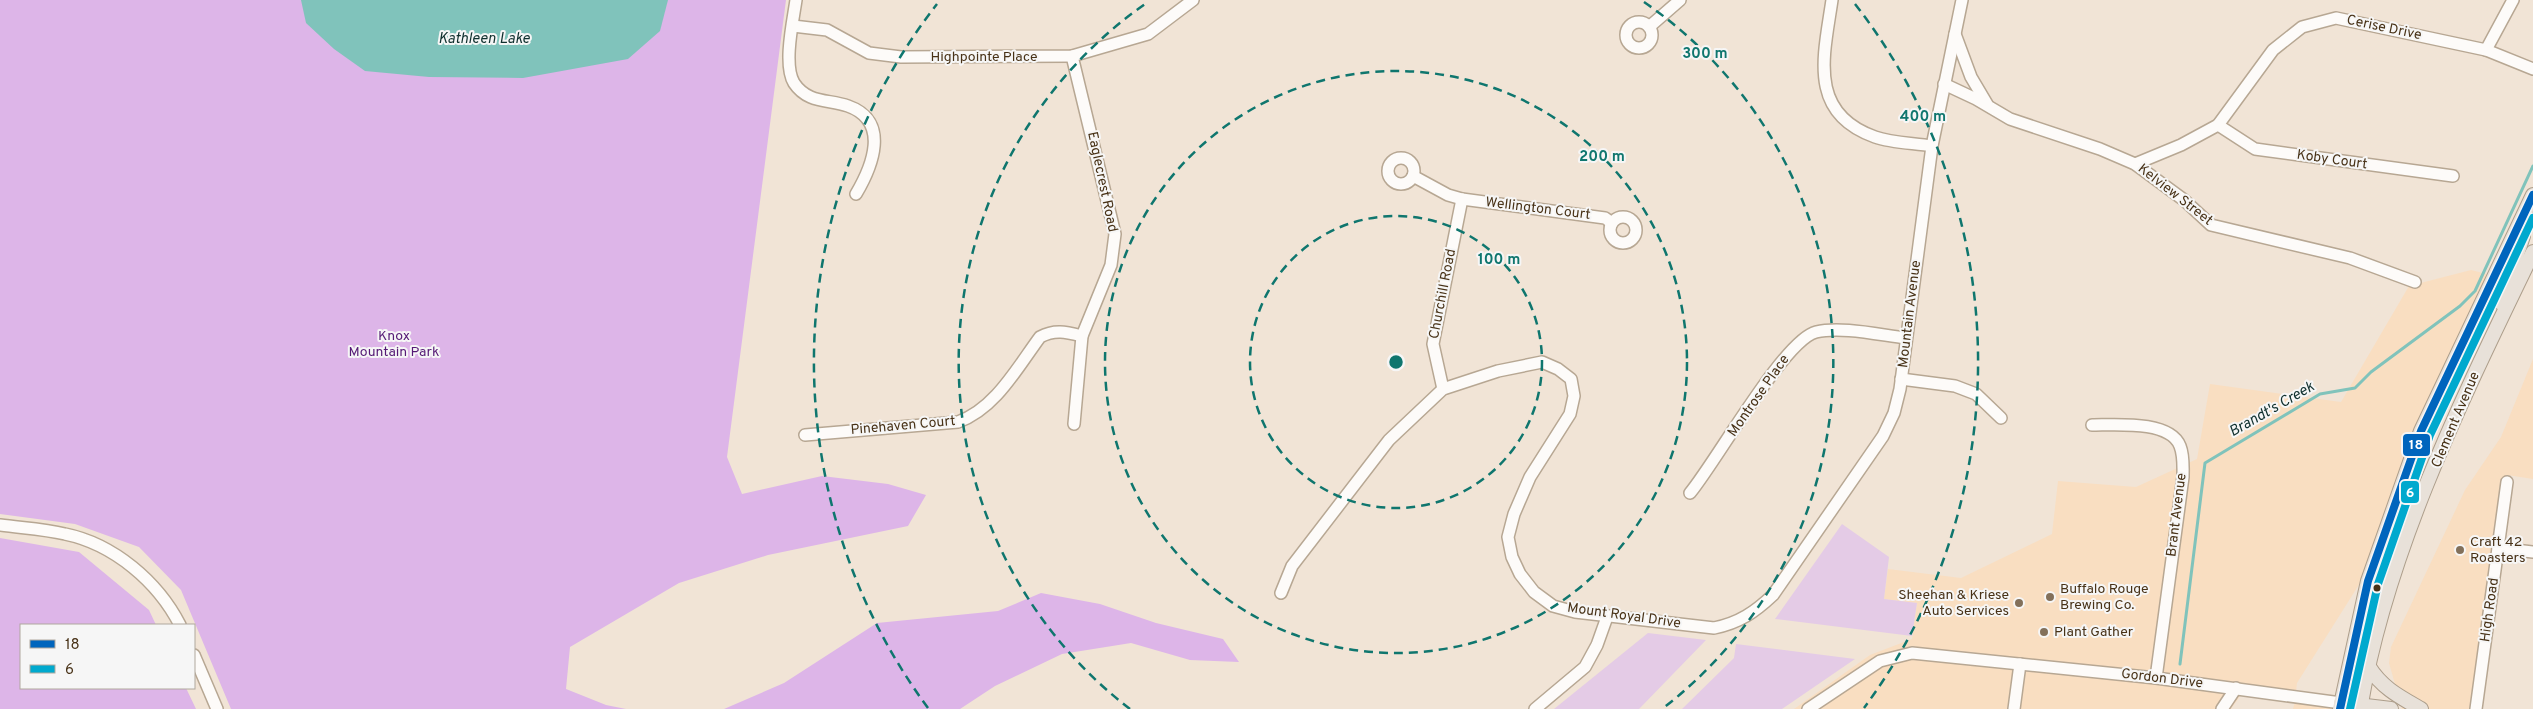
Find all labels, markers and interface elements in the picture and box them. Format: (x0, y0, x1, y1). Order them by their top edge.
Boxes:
street label: Cerise Drive (2345, 12, 2423, 44)
water label: Kathleen Lake (438, 30, 530, 49)
text: 300 m (1682, 45, 1728, 64)
street label: Highpointe Place (930, 49, 1038, 66)
text: 400 m (1900, 108, 1946, 127)
street label: Eaglecrest Road (1083, 130, 1121, 234)
street label: Koby Court (2296, 147, 2368, 173)
text: 200 m (1579, 148, 1625, 167)
street label: Kelview Street (2134, 161, 2216, 229)
street label: Wellington Court (1484, 194, 1592, 224)
street label: Churchill Road (1426, 247, 1460, 341)
text: 100 m (1478, 251, 1520, 270)
street label: Mountain Avenue (1895, 259, 1925, 369)
park label: Knox Mountain Park (349, 328, 439, 361)
street label: Montrose Place (1724, 352, 1794, 440)
centre of rings (1387, 353, 1405, 371)
street label: Clement Avenue (2428, 369, 2484, 471)
water label: Brandt's Creek (2226, 378, 2318, 442)
street label: Pinehaven Court (850, 413, 956, 439)
line badge: 18 (2402, 433, 2431, 457)
text: 18 (2409, 437, 2423, 454)
street label: Brant Avenue (2163, 472, 2191, 558)
line badge: 6 (2400, 480, 2420, 504)
text: 6 (2406, 485, 2414, 502)
place label: Craft 42 Roasters (2470, 534, 2525, 567)
marker: Craft 42 Roasters (2454, 544, 2466, 556)
street label: High Road (2477, 577, 2503, 643)
place label: Buffalo Rouge Brewing Co. (2060, 581, 2149, 614)
unlabelled marker (2372, 583, 2382, 593)
place label: Sheehan & Kriese Auto Services (1898, 587, 2009, 620)
marker: Buffalo Rouge Brewing Co. (2044, 591, 2056, 603)
marker: Sheehan & Kriese Auto Services (2013, 597, 2025, 609)
street label: Mount Royal Drive (1566, 600, 1682, 632)
legend (20, 624, 195, 689)
place label: Plant Gather (2054, 624, 2134, 641)
marker: Plant Gather (2038, 626, 2050, 638)
text: 18 (65, 636, 80, 655)
text: 6 (65, 661, 74, 680)
street label: Gordon Drive (2120, 666, 2204, 692)

